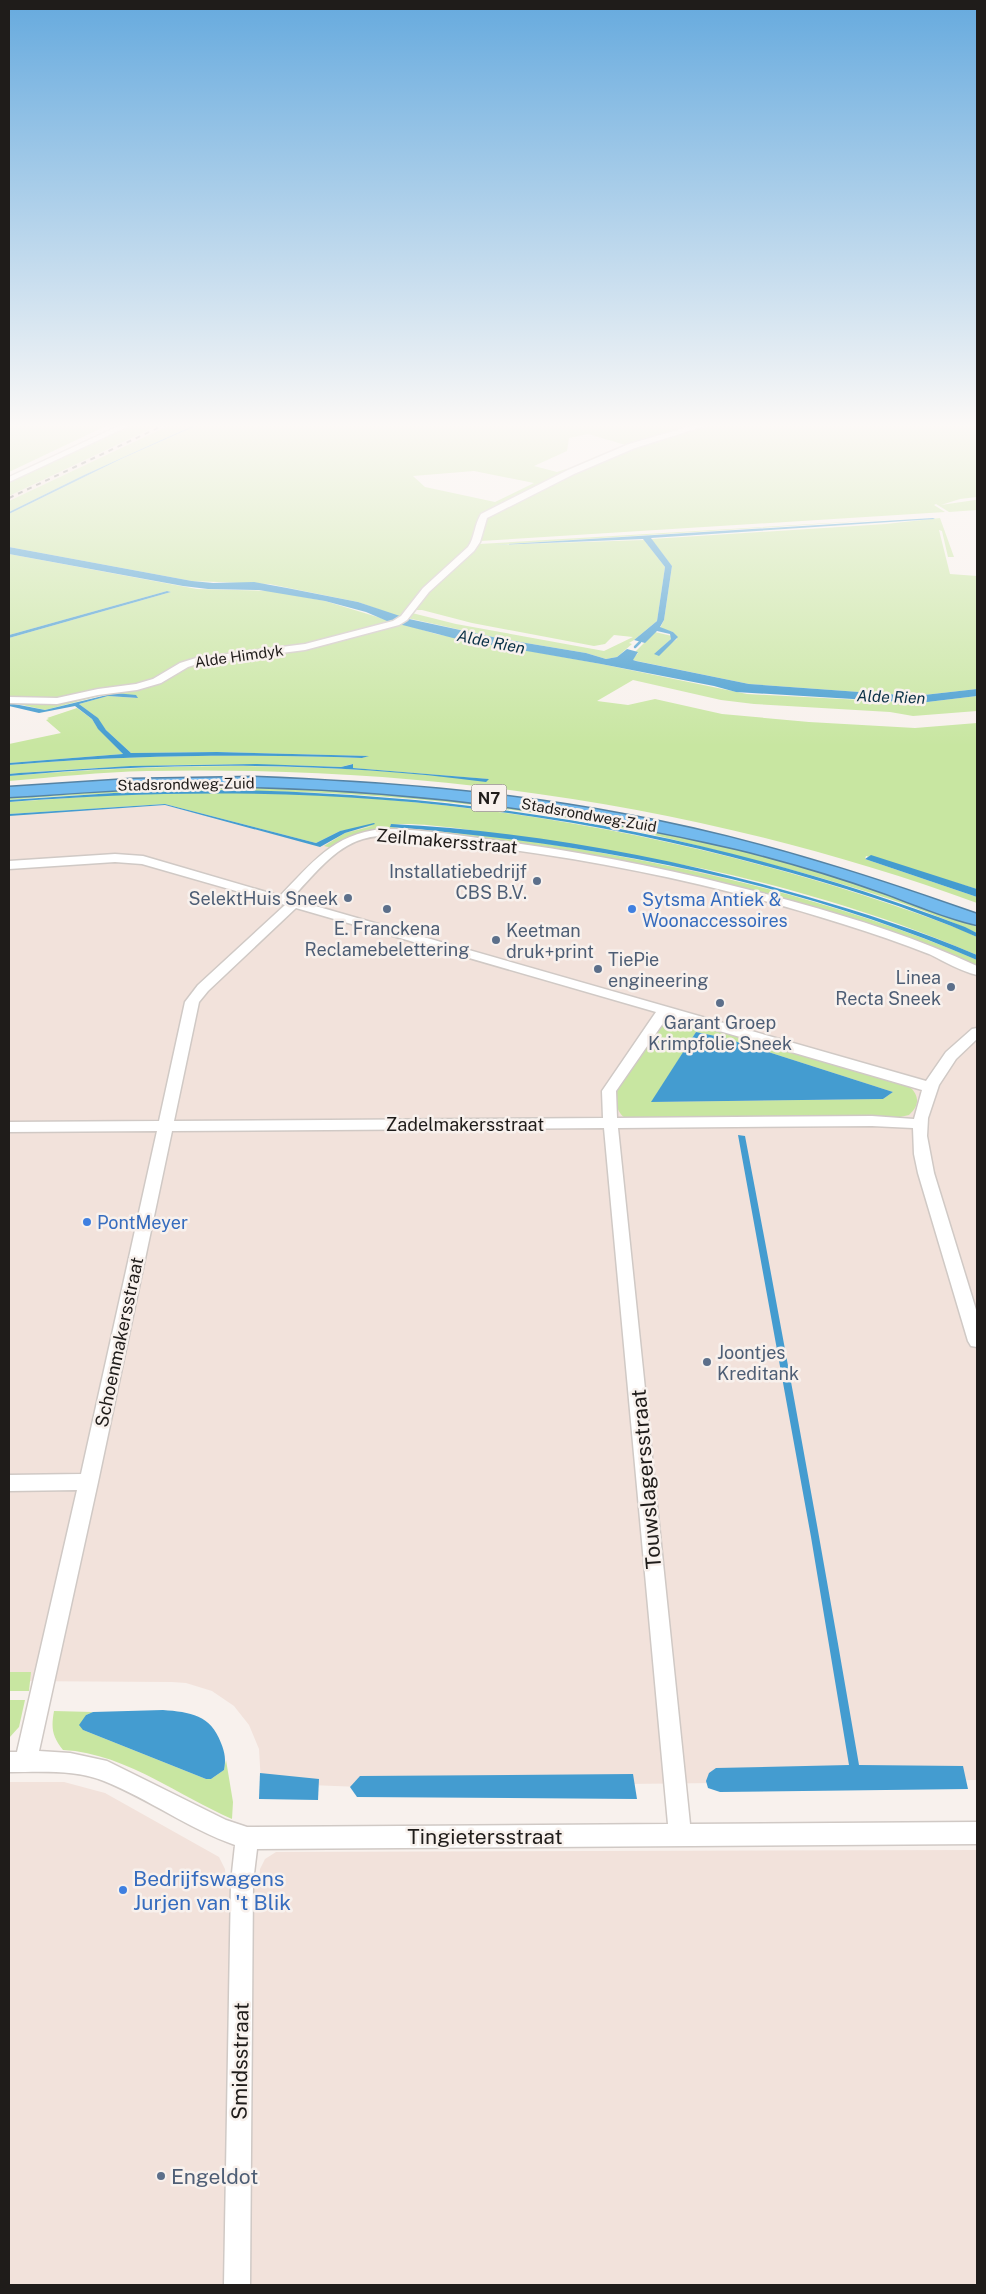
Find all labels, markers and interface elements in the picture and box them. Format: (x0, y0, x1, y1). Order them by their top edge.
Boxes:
water label: Alde Rien (455, 626, 527, 658)
street label: Alde Himdyk (194, 641, 284, 671)
water label: Alde Rien (856, 686, 926, 708)
street label: Stadsrondweg-Zuid (117, 774, 255, 794)
road number: N7 (472, 784, 506, 811)
street label: Stadsrondweg-Zuid (520, 795, 658, 835)
street label: Zeilmakersstraat (375, 824, 519, 858)
place label: Installatiebedrijf CBS B.V. (389, 861, 527, 903)
marker: Installatiebedrijf CBS B.V. (531, 875, 543, 887)
place label: SelektHuis Sneek (189, 888, 338, 909)
place label: Sytsma Antiek & Woonaccessoires (642, 889, 788, 931)
marker: SelektHuis Sneek (342, 892, 354, 904)
marker: E. Franckena Reclamebelettering (381, 903, 393, 915)
marker: Sytsma Antiek & Woonaccessoires (626, 903, 638, 915)
place label: E. Franckena Reclamebelettering (305, 918, 469, 960)
place label: Keetman druk+print (506, 920, 594, 962)
marker: Keetman druk+print (490, 934, 502, 946)
place label: TiePie engineering (608, 949, 708, 991)
marker: TiePie engineering (592, 963, 604, 975)
place label: Linea Recta Sneek (835, 967, 941, 1009)
marker: Linea Recta Sneek (945, 981, 957, 993)
marker: Garant Groep Krimpfolie Sneek (714, 997, 726, 1009)
place label: Garant Groep Krimpfolie Sneek (648, 1012, 792, 1054)
street label: Zadelmakersstraat (386, 1114, 544, 1135)
place label: PontMeyer (97, 1212, 188, 1233)
marker: PontMeyer (81, 1216, 93, 1228)
street label: Schoenmakersstraat (91, 1255, 147, 1429)
place label: Joontjes Kreditank (717, 1342, 799, 1384)
marker: Joontjes Kreditank (701, 1356, 713, 1368)
street label: Touwslagersstraat (626, 1388, 666, 1570)
street label: Tingietersstraat (407, 1824, 563, 1849)
place label: Bedrijfswagens Jurjen van 't Blik (133, 1866, 291, 1915)
marker: Bedrijfswagens Jurjen van 't Blik (117, 1884, 129, 1896)
street label: Smidsstraat (226, 2002, 254, 2120)
place label: Engeldot (171, 2164, 258, 2189)
marker: Engeldot (155, 2170, 167, 2182)

